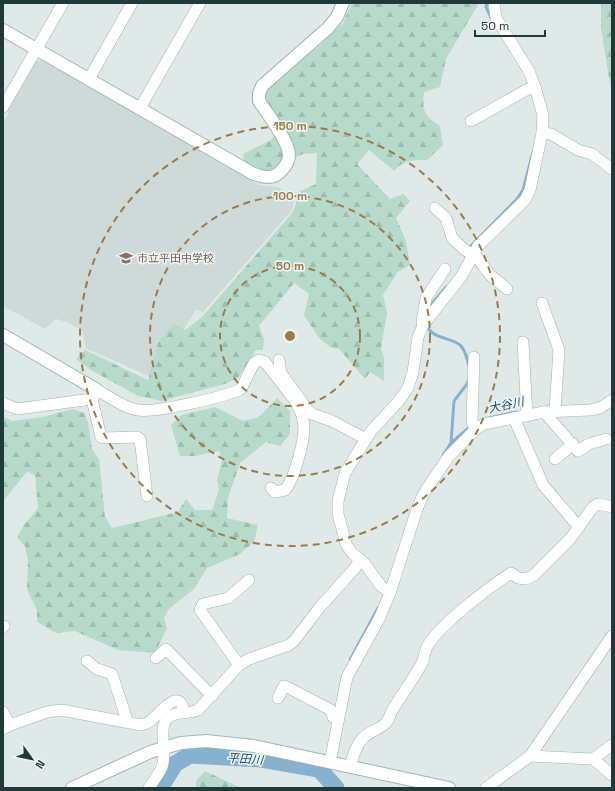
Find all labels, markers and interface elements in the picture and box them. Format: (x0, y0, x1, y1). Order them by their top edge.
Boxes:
scale bar (475, 12, 545, 38)
text: 50 m (481, 18, 509, 34)
text: 150 m (273, 118, 307, 134)
text: 100 m (273, 188, 307, 204)
school or university icon: 市立平田中学校 (118, 250, 134, 266)
place label: 市立平田中学校 (137, 251, 214, 265)
text: 50 m (276, 258, 304, 274)
centre of rings (283, 329, 297, 343)
water label: 大谷川 (487, 393, 527, 417)
north arrow (12, 739, 52, 779)
water label: 平田川 (226, 750, 266, 768)
text: N (33, 758, 48, 771)

